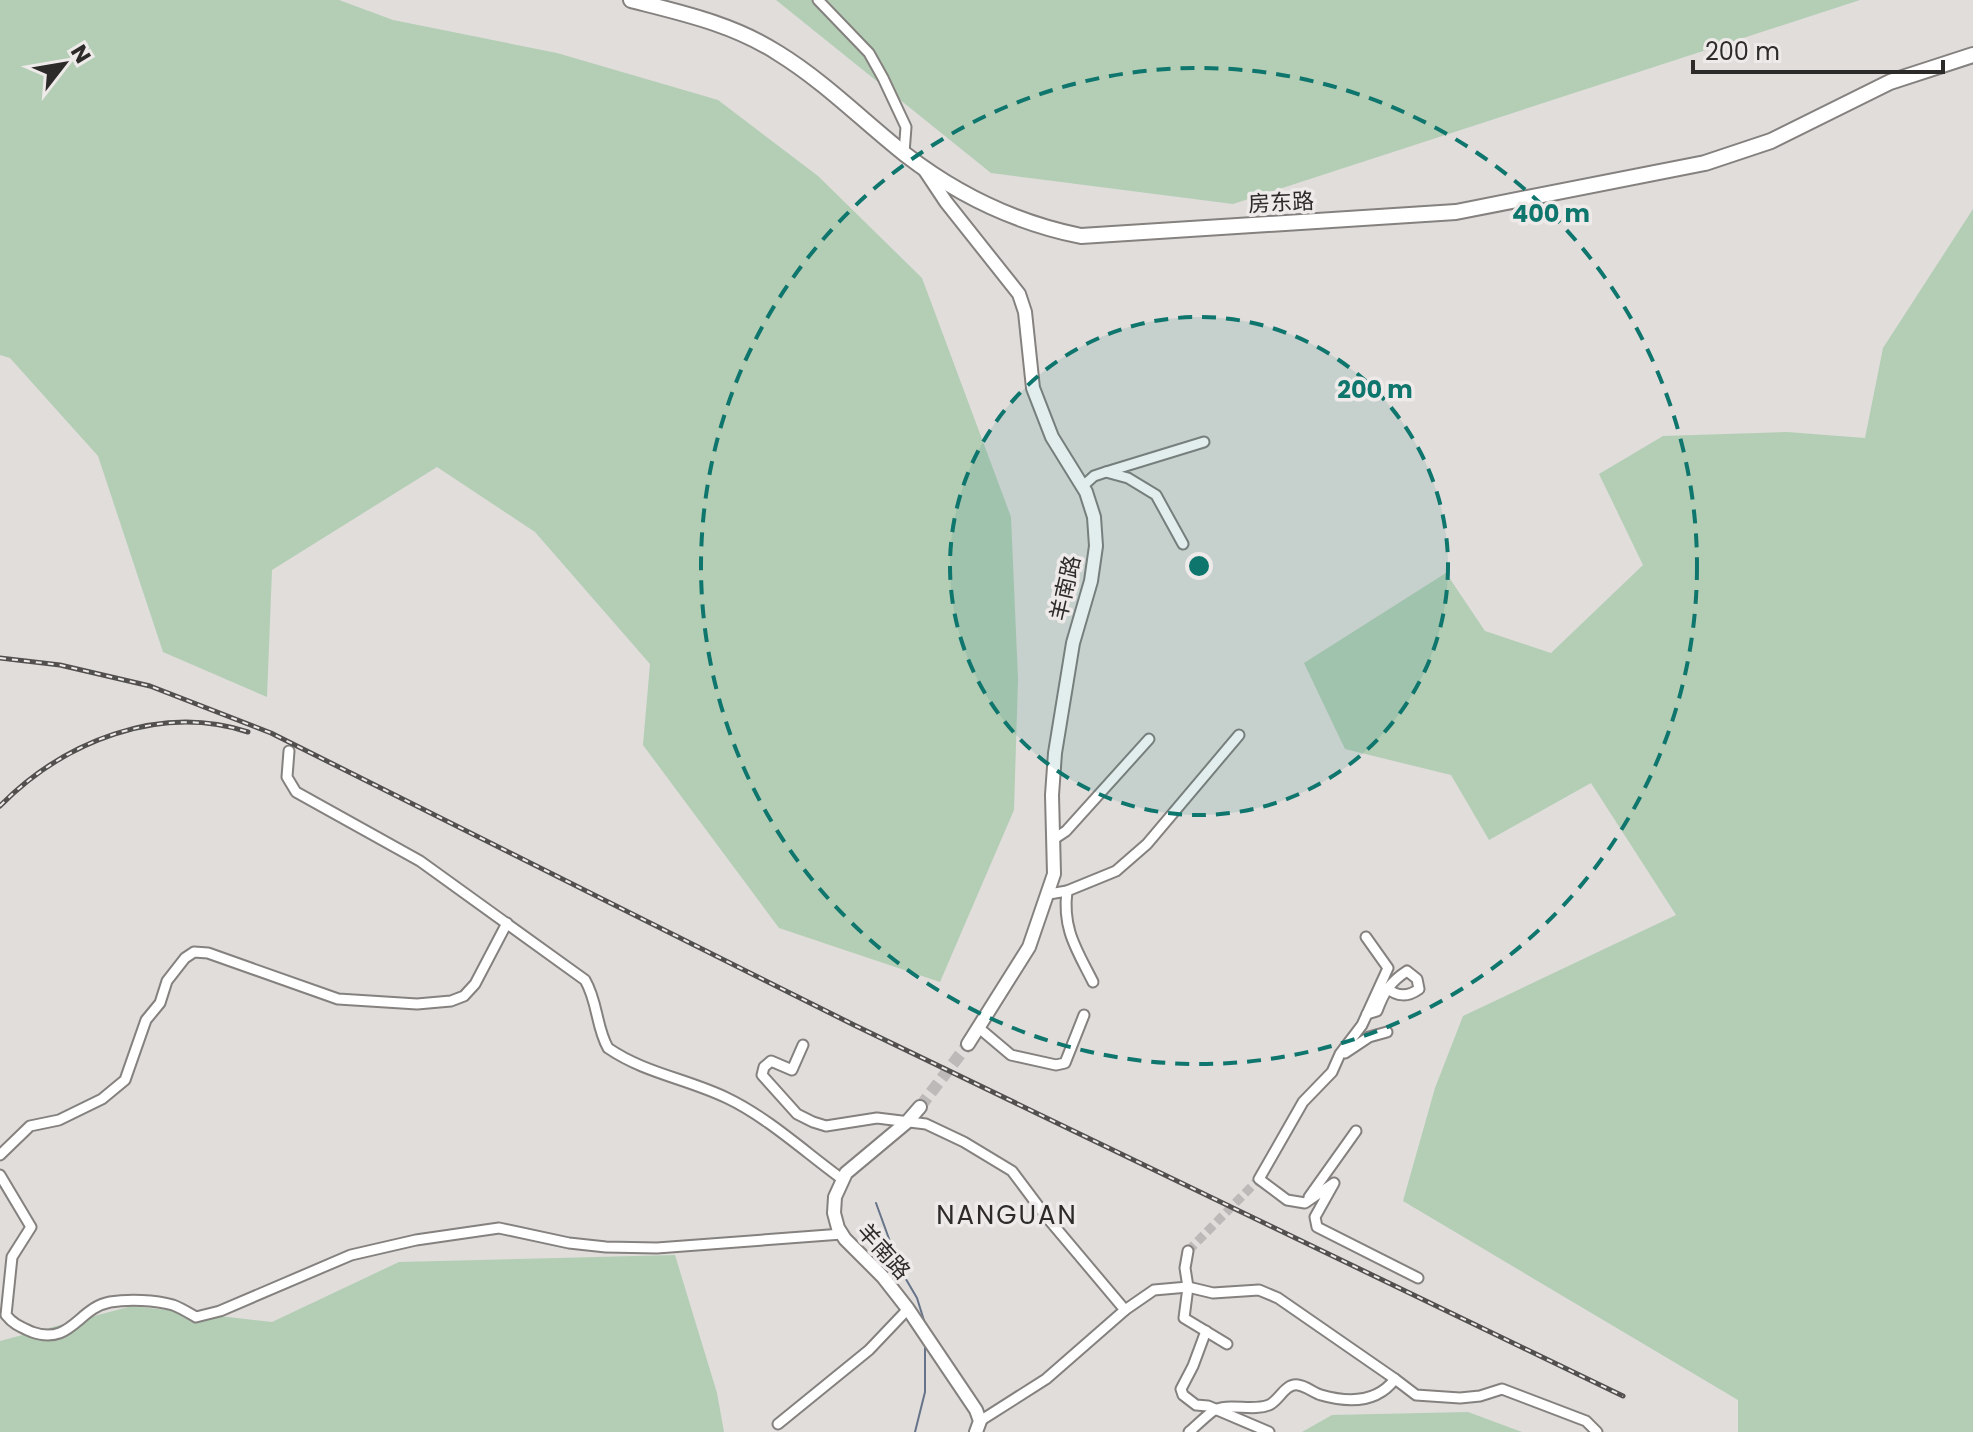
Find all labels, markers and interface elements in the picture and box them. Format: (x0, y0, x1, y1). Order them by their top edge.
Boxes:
north arrow (24, 24, 104, 104)
scale bar (1693, 24, 1943, 74)
text: 200 m (1705, 35, 1780, 68)
text: N (63, 39, 98, 69)
street label: 房东路 (1247, 185, 1315, 220)
text: 400 m (1512, 197, 1590, 230)
text: 200 m (1337, 373, 1413, 406)
street label: 羊南路 (1043, 552, 1088, 624)
centre of rings (1185, 552, 1213, 580)
district label: NANGUAN (936, 1197, 1078, 1233)
street label: 羊南路 (850, 1216, 917, 1286)

